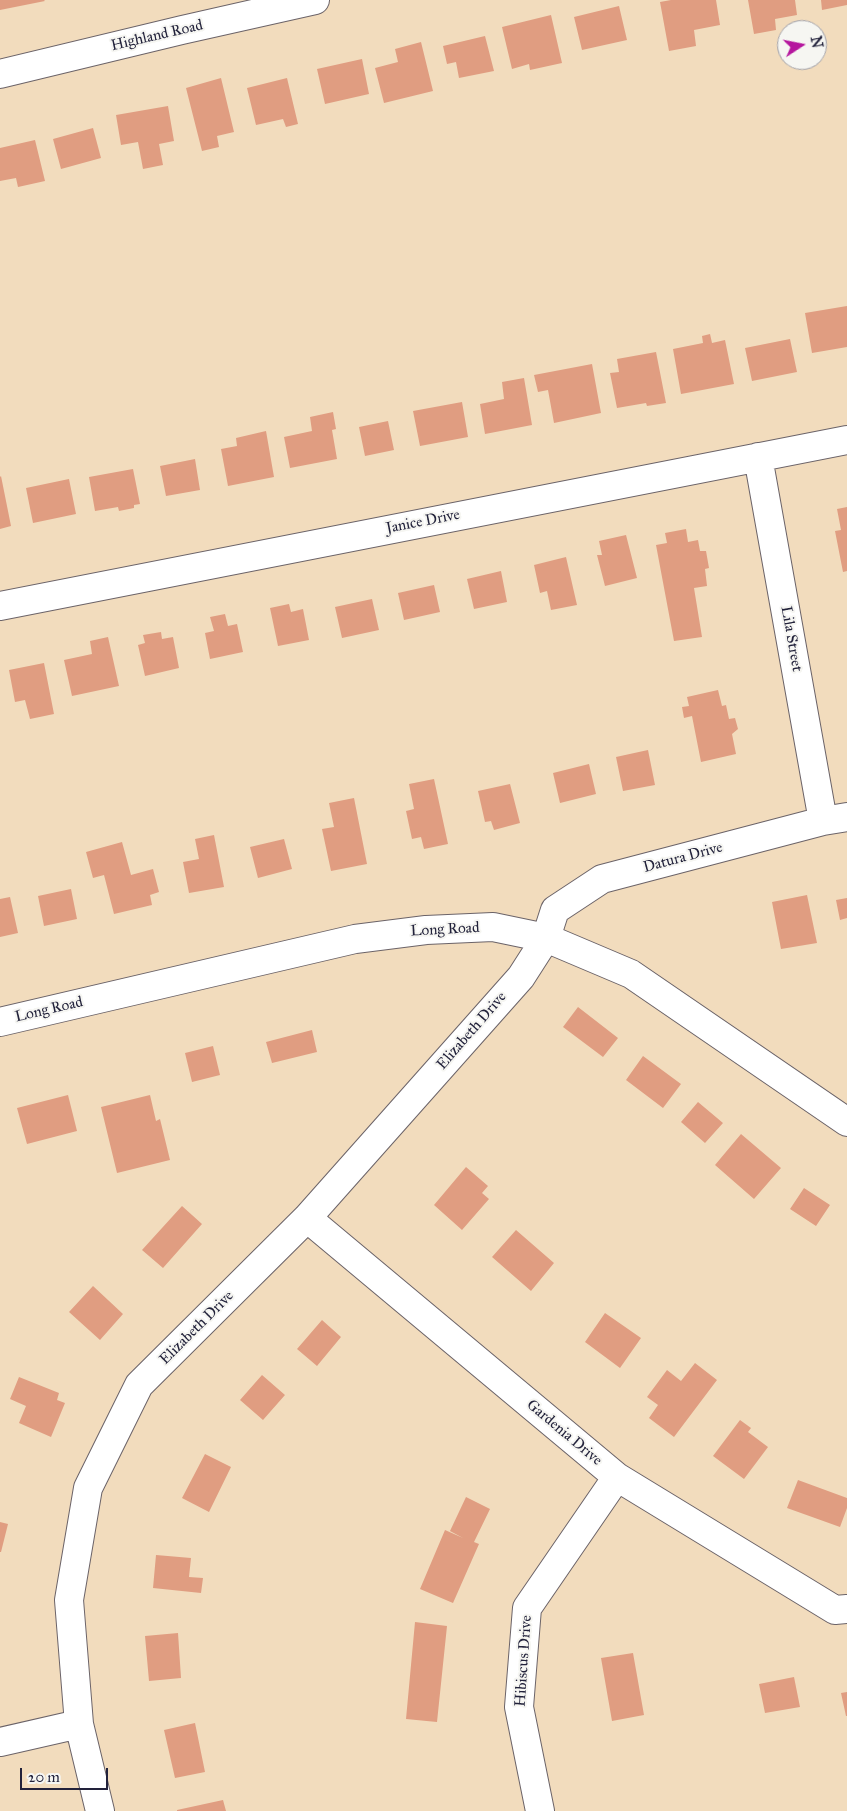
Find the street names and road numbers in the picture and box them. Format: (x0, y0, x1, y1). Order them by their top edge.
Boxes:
street label: Highland Road (109, 17, 205, 55)
street label: Janice Drive (385, 506, 461, 538)
street label: Lila Street (776, 605, 806, 673)
street label: Datura Drive (641, 839, 725, 877)
street label: Long Road (410, 919, 480, 941)
street label: Elizabeth Drive (433, 988, 511, 1074)
street label: Long Road (13, 993, 85, 1027)
street label: Elizabeth Drive (156, 1287, 238, 1369)
street label: Gardenia Drive (523, 1396, 605, 1470)
street label: Hibiscus Drive (512, 1615, 536, 1707)

